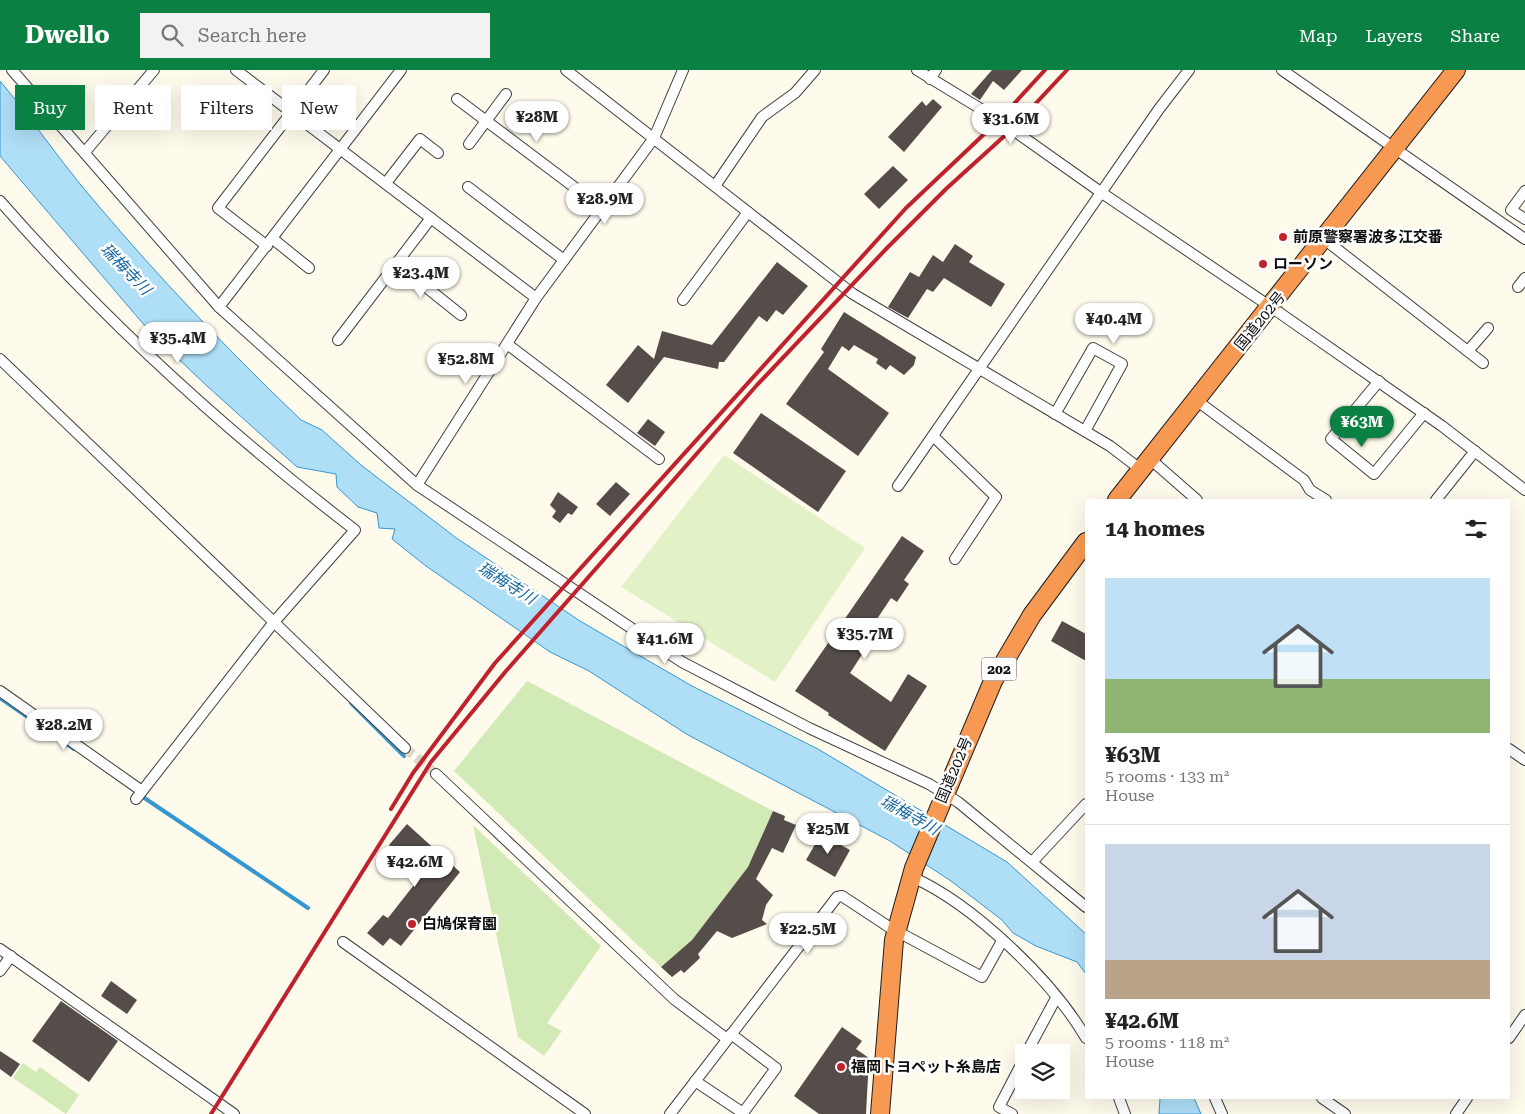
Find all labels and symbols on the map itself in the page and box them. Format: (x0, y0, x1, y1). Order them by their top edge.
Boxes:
pin: ¥28M (507, 100, 567, 143)
pin: ¥31.6M (970, 102, 1052, 145)
pin: ¥28.9M (564, 182, 646, 225)
place label: 前原警察署波多江交番 (1293, 228, 1443, 246)
marker: 前原警察署波多江交番 (1277, 231, 1289, 243)
water label: 瑞梅寺川 (97, 239, 156, 300)
place label: ローソン (1273, 255, 1333, 273)
pin: ¥23.4M (380, 256, 462, 299)
marker: ローソン (1257, 258, 1269, 270)
street label: 国道202号 (1231, 288, 1289, 354)
pin: ¥40.4M (1073, 302, 1155, 345)
pin: ¥35.4M (137, 322, 219, 364)
pin: ¥52.8M (425, 342, 507, 385)
pin: ¥63M (1332, 406, 1392, 448)
water label: 瑞梅寺川 (475, 558, 541, 609)
pin: ¥35.7M (824, 618, 906, 660)
pin: ¥41.6M (624, 622, 706, 665)
road number: 202 (982, 658, 1016, 680)
pin: ¥28.2M (23, 708, 105, 751)
street label: 国道202号 (932, 734, 976, 806)
water label: 瑞梅寺川 (877, 791, 944, 840)
pin: ¥25M (798, 812, 858, 855)
pin: ¥42.6M (374, 846, 456, 888)
pin: ¥22.5M (767, 912, 849, 955)
place label: 白鳩保育園 (422, 915, 497, 933)
marker: 白鳩保育園 (406, 918, 418, 930)
place label: 福岡トヨペット糸島店 (850, 1058, 1001, 1076)
marker: 福岡トヨペット糸島店 (835, 1061, 847, 1073)

